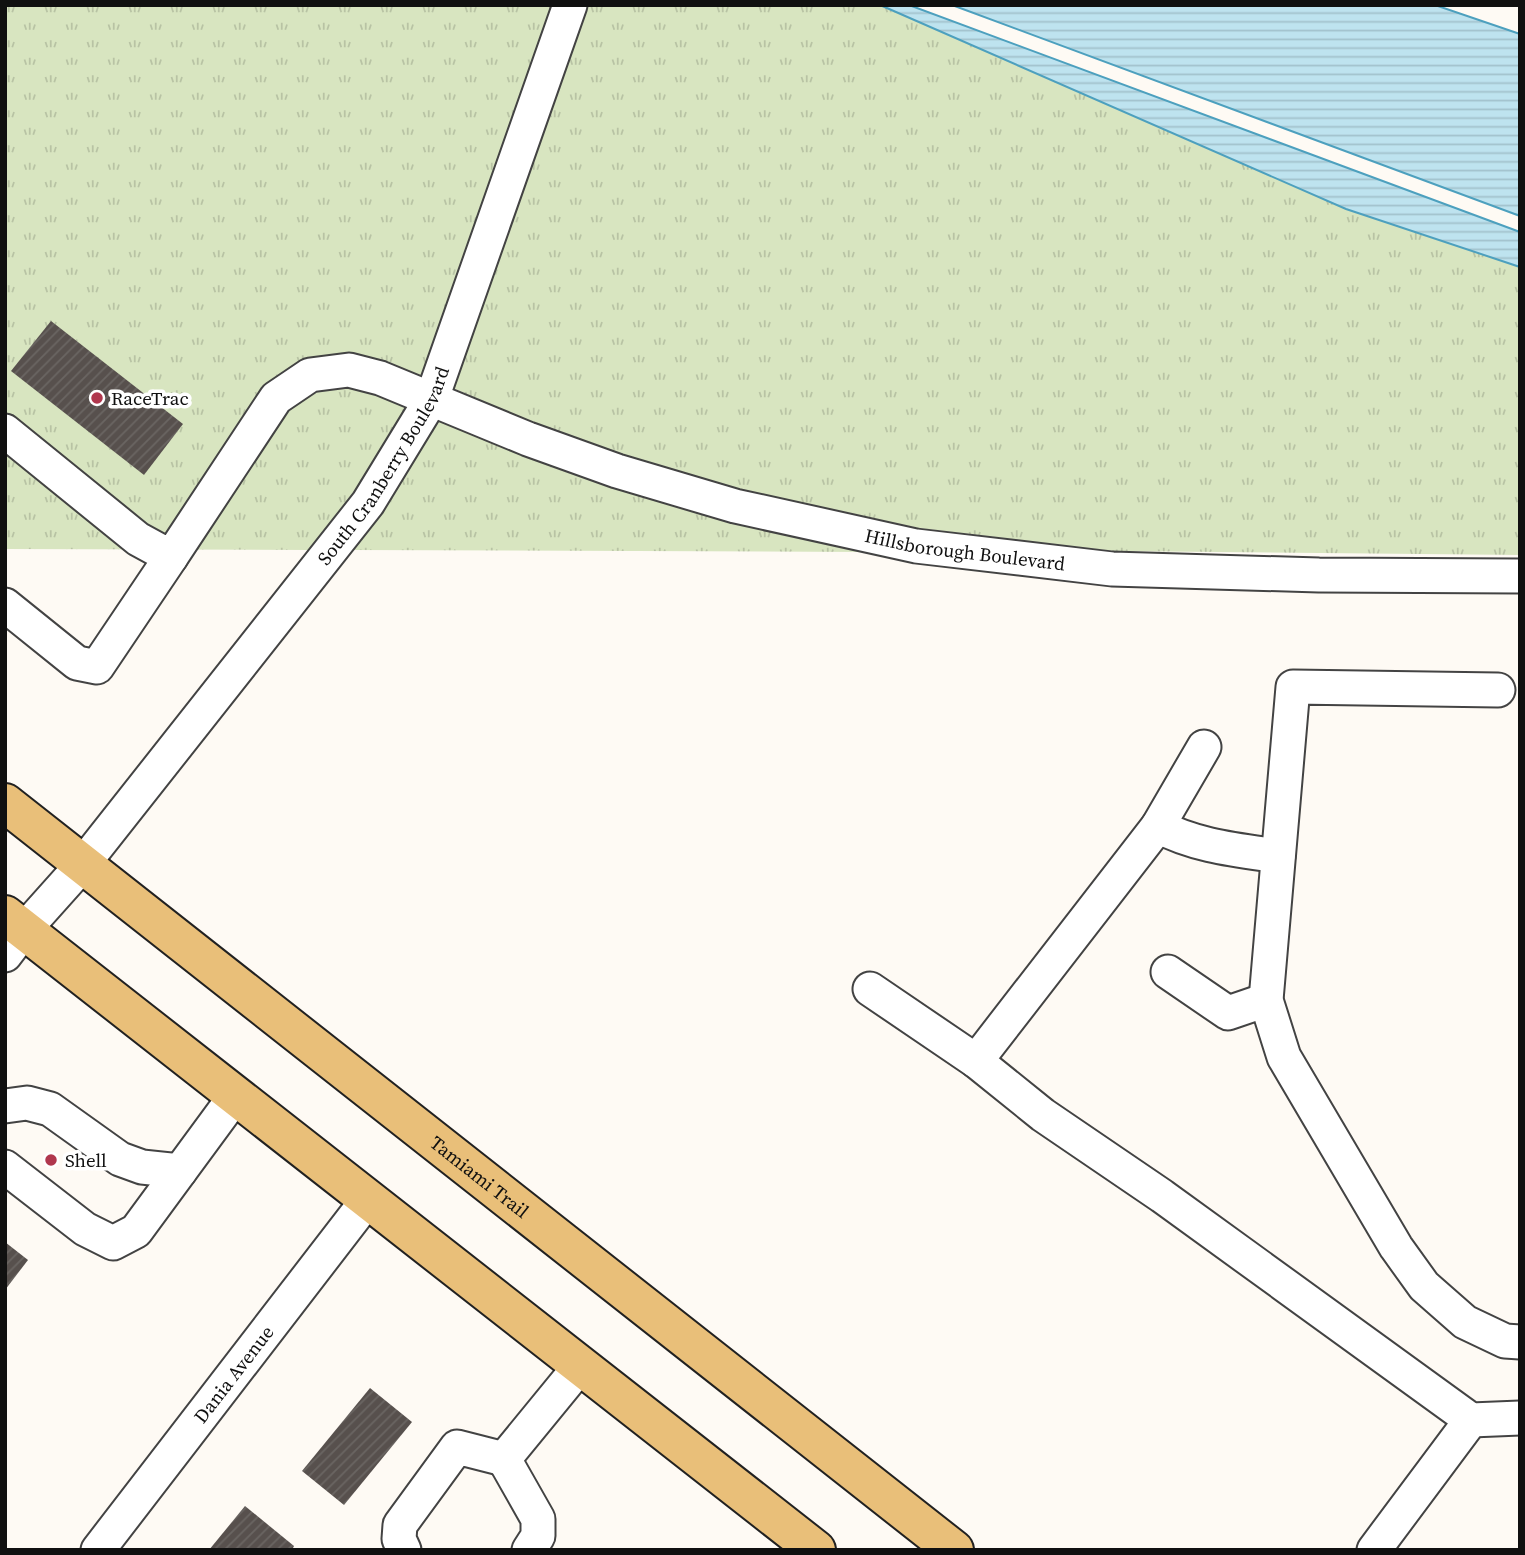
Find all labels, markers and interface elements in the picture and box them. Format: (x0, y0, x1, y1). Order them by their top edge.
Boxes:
street label: South Cranberry Boulevard (311, 363, 455, 570)
place label: RaceTrac (111, 385, 189, 411)
marker: RaceTrac (89, 390, 105, 406)
street label: Hillsborough Boulevard (862, 522, 1067, 576)
street label: Tamiami Trail (425, 1129, 535, 1224)
place label: Shell (65, 1147, 107, 1173)
marker: Shell (43, 1152, 59, 1168)
street label: Dania Avenue (188, 1320, 279, 1428)

